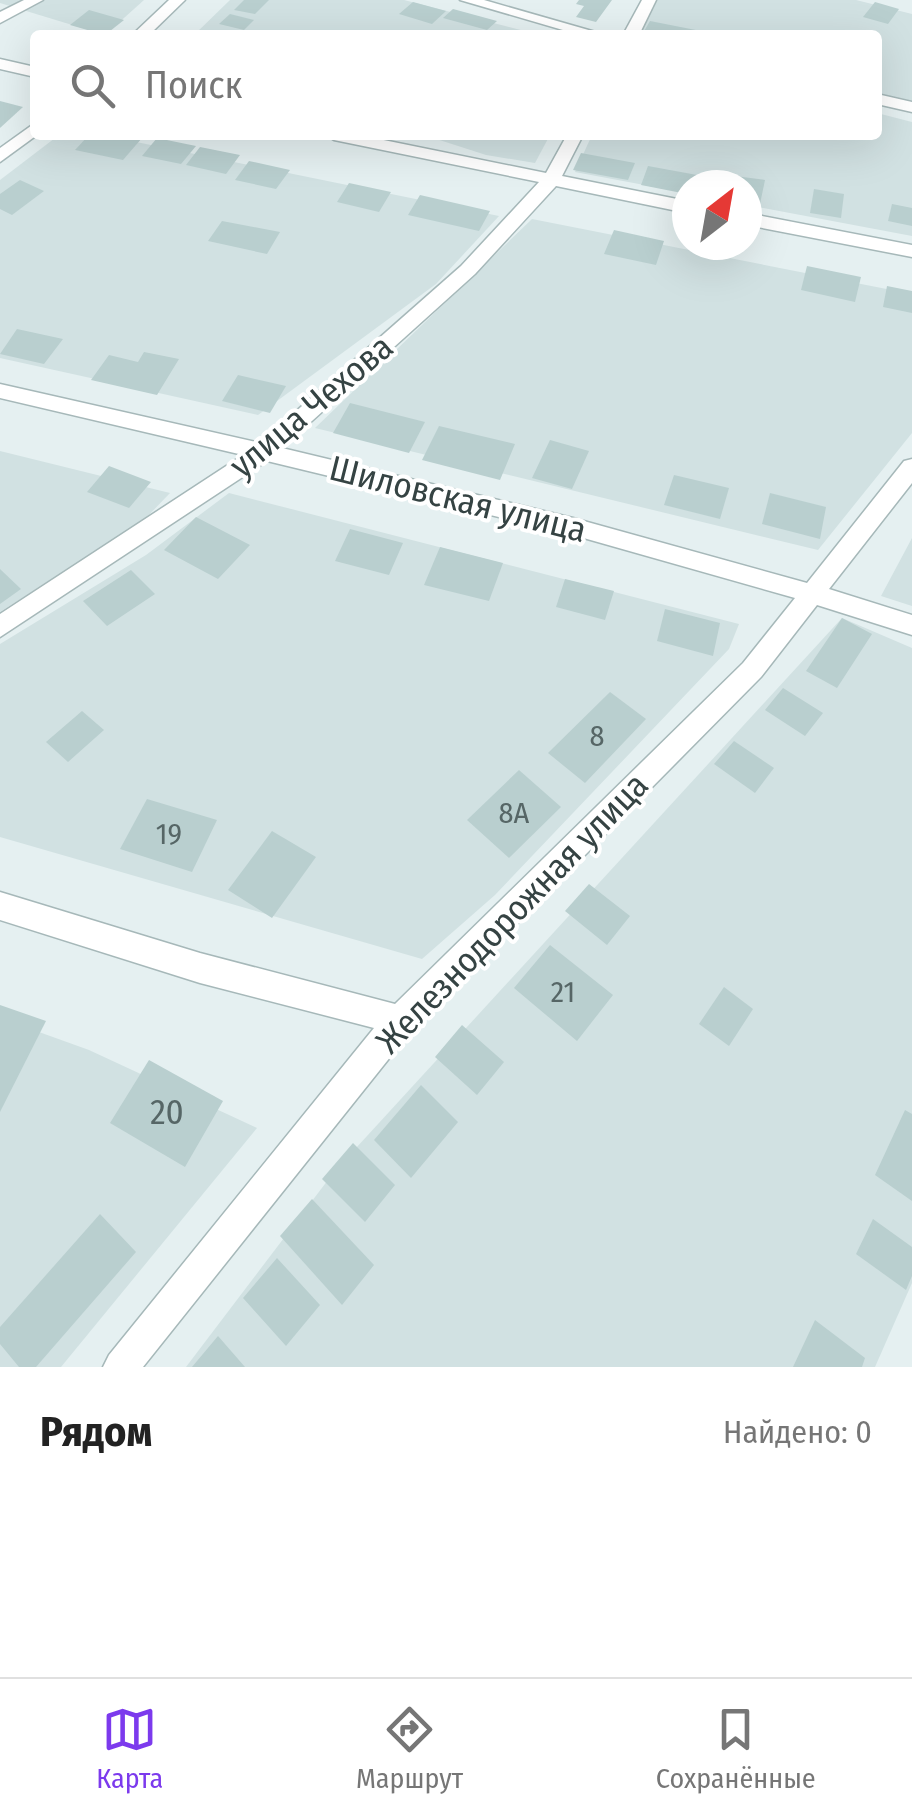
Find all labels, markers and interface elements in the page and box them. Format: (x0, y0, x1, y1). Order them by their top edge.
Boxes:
search box (30, 30, 882, 140)
icon: search (65, 58, 120, 113)
text: Поиск (145, 62, 242, 108)
north arrow (672, 170, 762, 260)
street label: улица Чехова (221, 326, 401, 486)
street label: Шиловская улица (325, 447, 591, 551)
house number: 8 (590, 718, 605, 754)
street label: Железнодорожная улица (367, 764, 657, 1062)
house number: 8А (499, 795, 530, 831)
house number: 19 (156, 816, 182, 852)
house number: 21 (551, 974, 575, 1010)
house number: 20 (150, 1091, 184, 1133)
text: Рядом (40, 1407, 152, 1457)
text: Найдено: 0 (723, 1413, 872, 1451)
tab: Карта (96, 1702, 163, 1795)
tab: Маршрут (356, 1702, 463, 1795)
tab: Сохранённые (656, 1702, 816, 1795)

